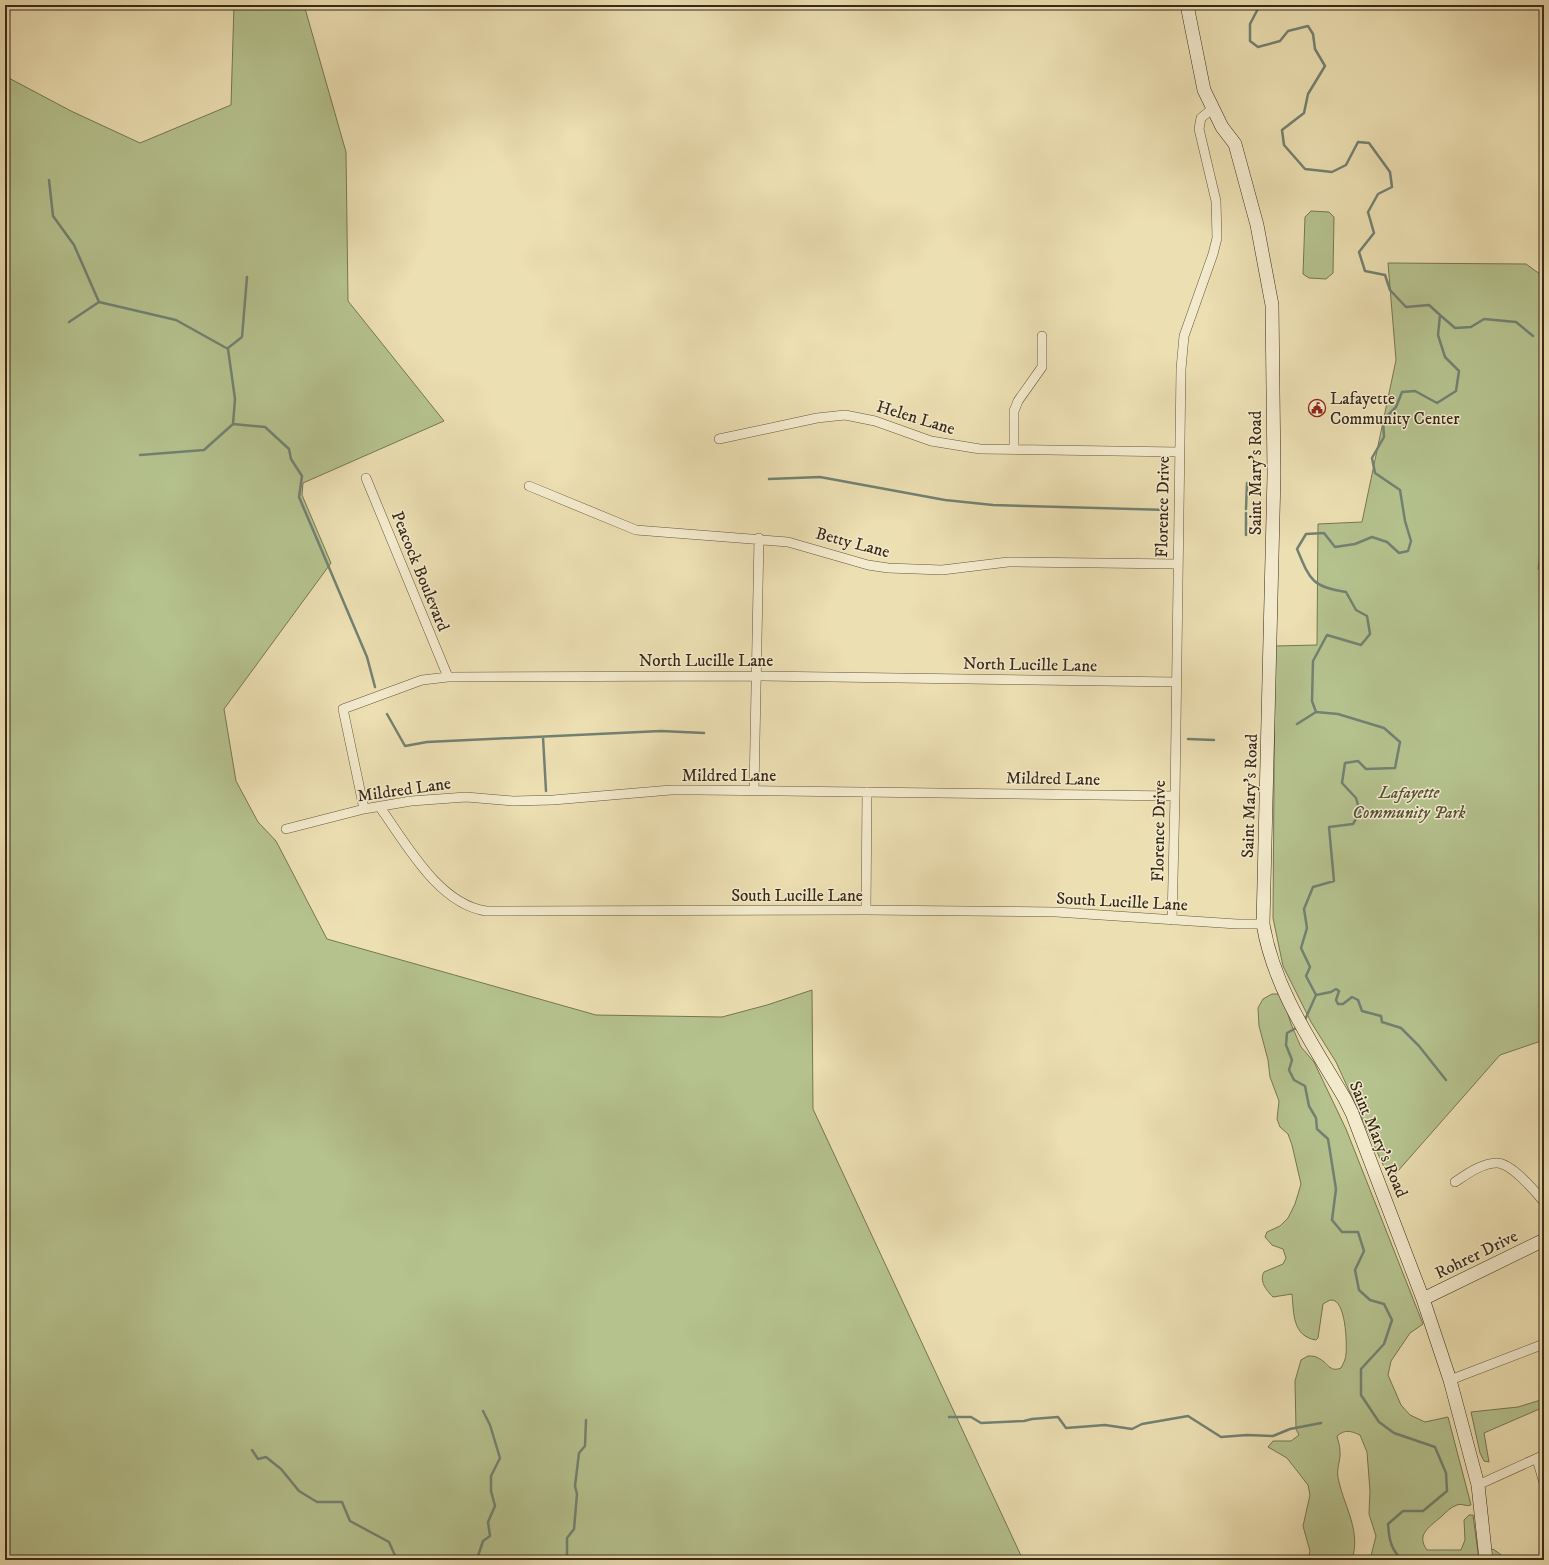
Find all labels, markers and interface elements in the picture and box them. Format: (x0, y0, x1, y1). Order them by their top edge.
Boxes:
place label: Lafayette Community Center (1330, 388, 1460, 430)
street label: Helen Lane (874, 396, 958, 440)
public building icon: Lafayette Community Center (1307, 398, 1327, 418)
street label: Saint Mary's Road (1245, 410, 1267, 535)
street label: Florence Drive (1151, 456, 1175, 558)
street label: Peacock Boulevard (386, 508, 454, 635)
street label: Betty Lane (813, 523, 892, 563)
street label: North Lucille Lane (639, 650, 773, 672)
street label: North Lucille Lane (963, 653, 1097, 677)
street label: Saint Mary's Road (1237, 733, 1263, 859)
street label: Mildred Lane (682, 765, 776, 787)
street label: Mildred Lane (1006, 767, 1100, 791)
street label: Mildred Lane (356, 773, 452, 807)
street label: Florence Drive (1147, 780, 1171, 882)
park label: Lafayette Community Park (1352, 782, 1467, 824)
street label: South Lucille Lane (731, 885, 863, 907)
street label: South Lucille Lane (1056, 888, 1188, 916)
street label: Saint Mary's Road (1344, 1078, 1413, 1201)
street label: Rohrer Drive (1431, 1225, 1521, 1284)

